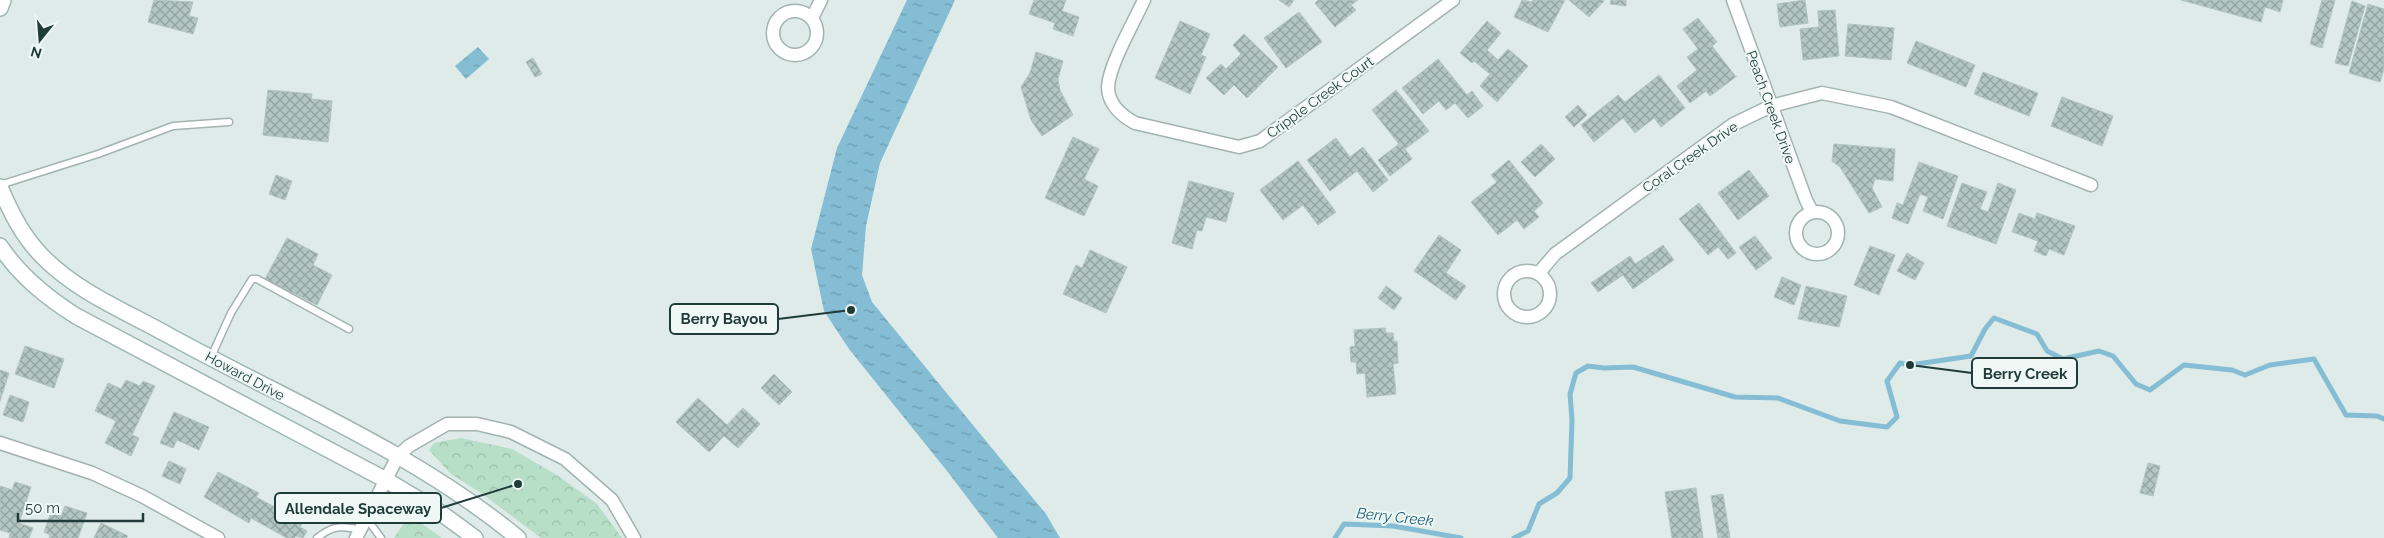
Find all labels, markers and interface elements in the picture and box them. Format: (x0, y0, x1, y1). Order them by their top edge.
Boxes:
north arrow (15, 15, 65, 65)
text: N (29, 43, 44, 62)
street label: Peach Creek Drive (1743, 48, 1799, 166)
street label: Cripple Creek Court (1264, 53, 1377, 141)
street label: Coral Creek Drive (1639, 118, 1741, 196)
callout: Berry Bayou (670, 304, 778, 334)
text: Berry Bayou (680, 310, 768, 328)
street label: Howard Drive (203, 348, 287, 404)
callout: Berry Creek (1972, 358, 2077, 388)
text: Berry Creek (1983, 365, 2068, 383)
scale bar (18, 490, 142, 522)
callout: Allendale Spaceway (275, 493, 441, 523)
text: 50 m (25, 499, 60, 517)
text: Allendale Spaceway (285, 500, 432, 518)
water label: Berry Creek (1356, 504, 1434, 530)

